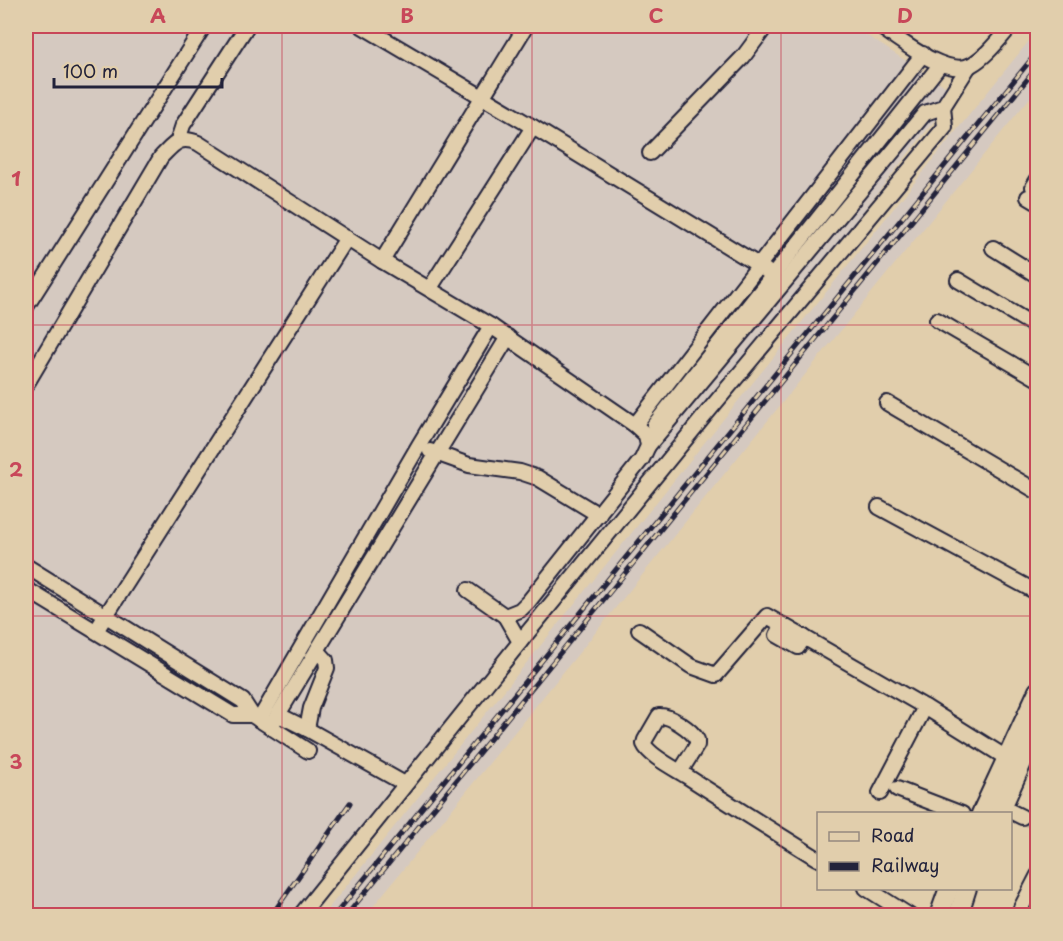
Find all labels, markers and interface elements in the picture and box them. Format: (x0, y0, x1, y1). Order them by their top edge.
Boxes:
text: A (150, 0, 166, 30)
text: B (400, 0, 414, 30)
text: C (648, 0, 664, 30)
text: D (897, 0, 913, 30)
scale bar (54, 51, 222, 89)
text: 100 m (63, 57, 118, 84)
text: 1 (11, 163, 21, 193)
text: 2 (9, 454, 23, 484)
text: 3 (9, 746, 23, 776)
legend (817, 812, 1012, 890)
text: Road (871, 821, 915, 848)
text: Railway (871, 851, 939, 878)

